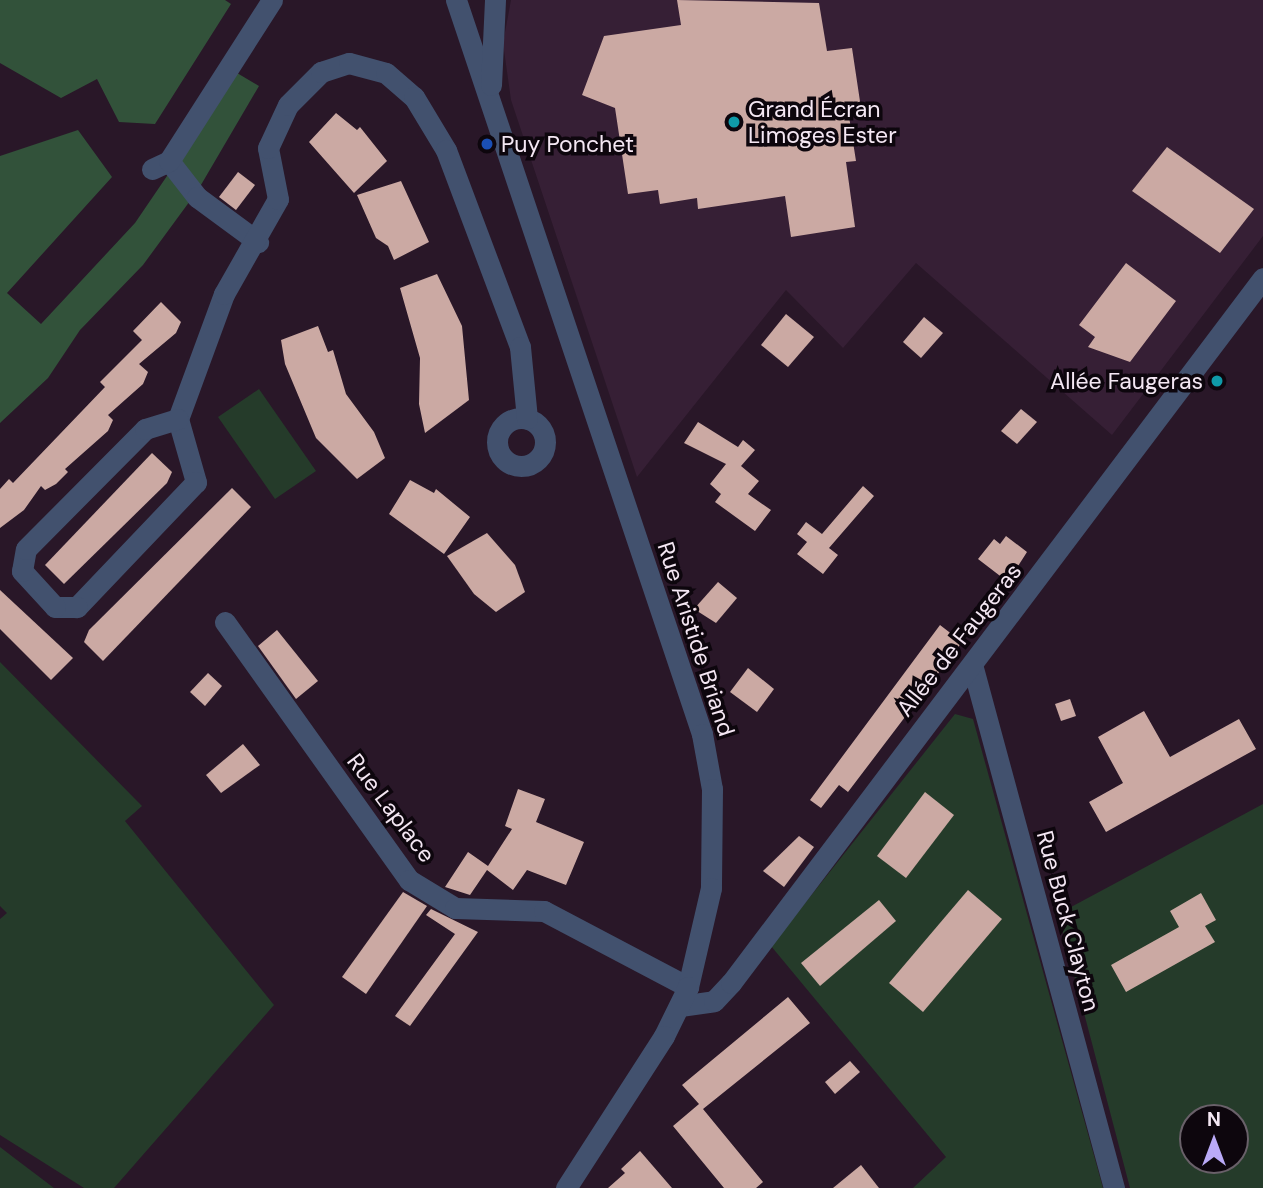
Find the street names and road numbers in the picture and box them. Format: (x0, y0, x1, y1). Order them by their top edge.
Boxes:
street label: Rue Aristide Briand (652, 538, 740, 740)
street label: Allée de Faugeras (891, 558, 1027, 722)
street label: Rue Laplace (341, 748, 441, 868)
street label: Rue Buck Clayton (1031, 828, 1105, 1014)

